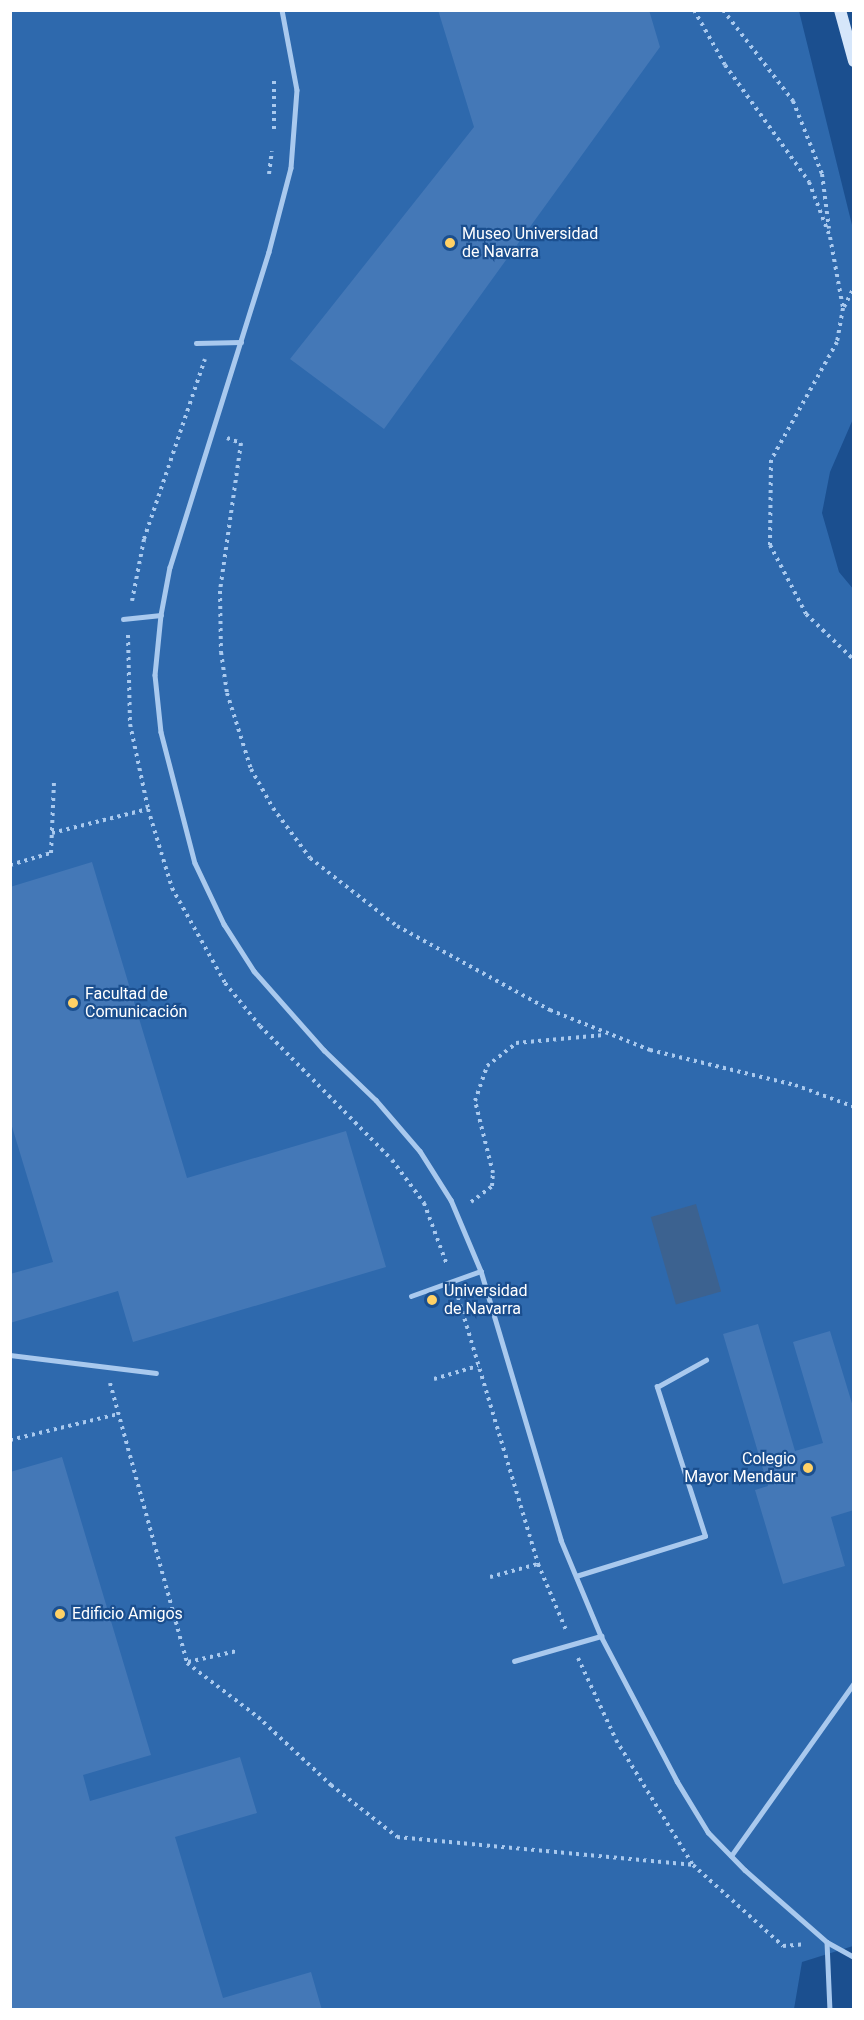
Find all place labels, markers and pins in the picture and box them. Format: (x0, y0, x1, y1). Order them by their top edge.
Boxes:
place label: Museo Universidad de Navarra (462, 224, 598, 262)
marker: Museo Universidad de Navarra (443, 236, 457, 250)
place label: Facultad de Comunicación (85, 984, 187, 1022)
marker: Facultad de Comunicación (66, 996, 80, 1010)
place label: Universidad de Navarra (444, 1281, 528, 1319)
marker: Universidad de Navarra (425, 1293, 439, 1307)
place label: Colegio Mayor Mendaur (684, 1449, 796, 1487)
marker: Colegio Mayor Mendaur (801, 1461, 815, 1475)
place label: Edificio Amigos (72, 1604, 183, 1624)
marker: Edificio Amigos (53, 1607, 67, 1621)

